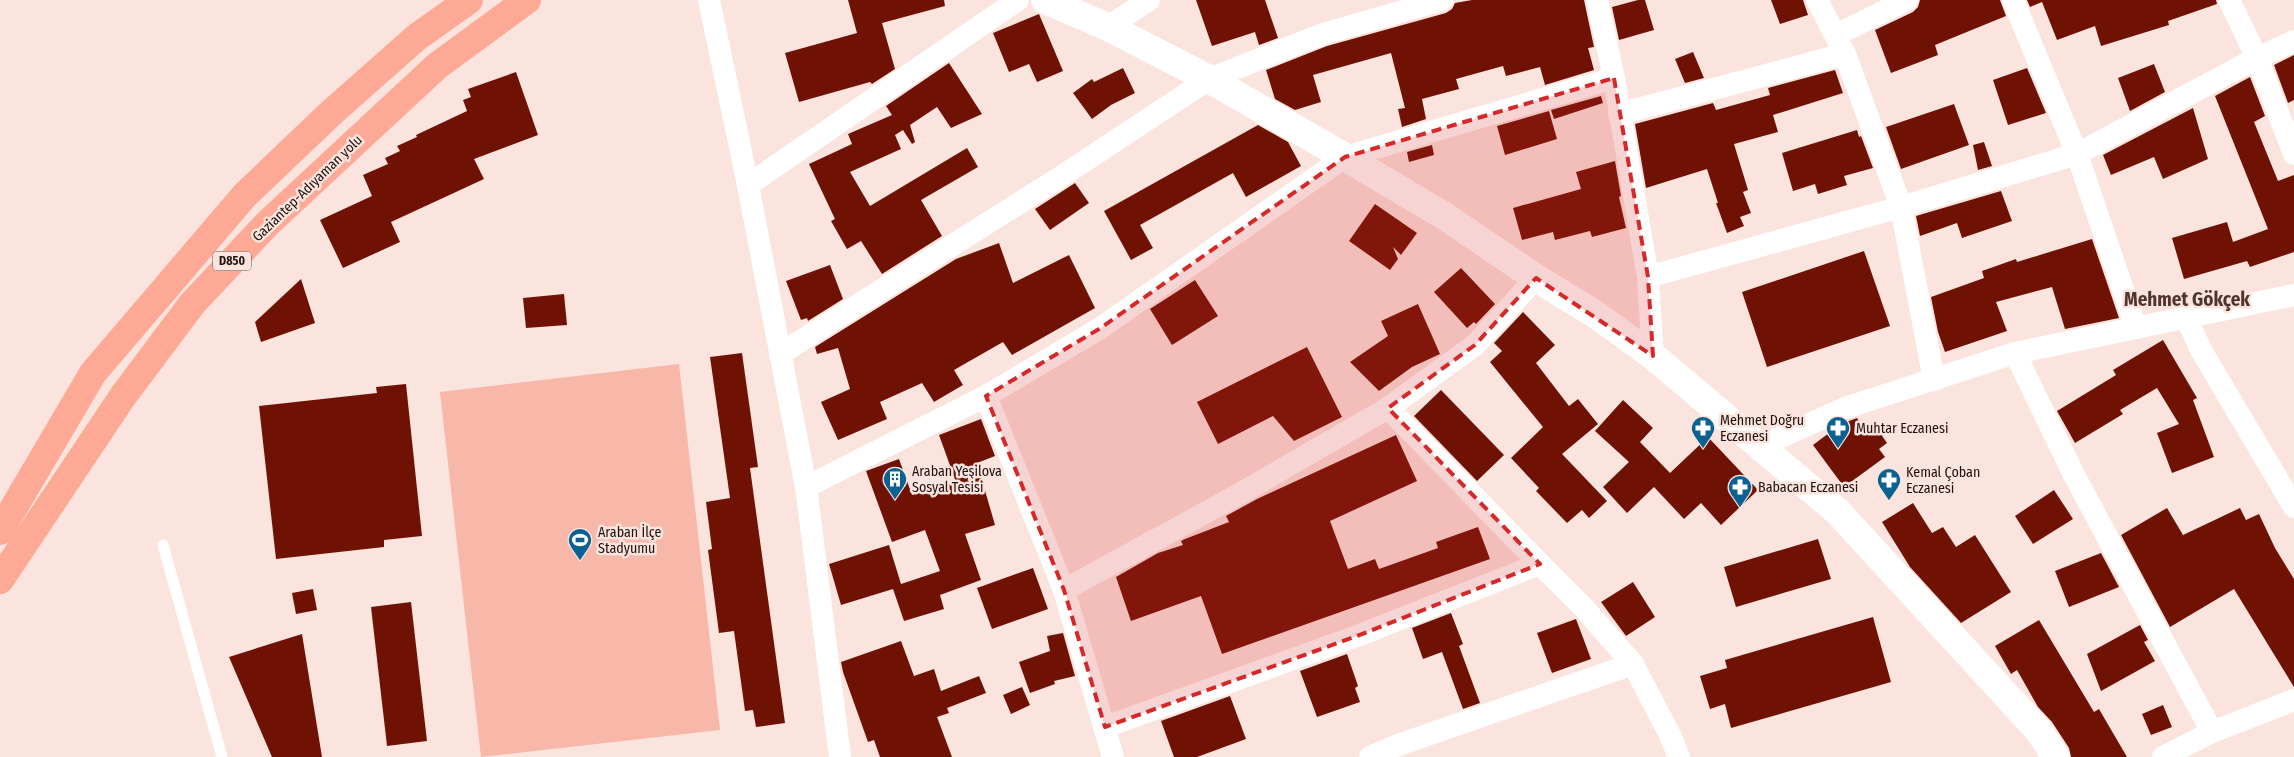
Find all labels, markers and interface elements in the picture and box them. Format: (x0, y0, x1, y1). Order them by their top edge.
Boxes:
street label: Gaziantep-Adıyaman yolu (249, 131, 366, 245)
road number: D850 (213, 252, 251, 270)
district label: Mehmet Gökçek (2124, 288, 2250, 311)
place label: Mehmet Doğru Eczanesi (1720, 412, 1804, 445)
pharmacy icon: Mehmet Doğru Eczanesi (1690, 415, 1716, 449)
pharmacy icon: Muhtar Eczanesi (1825, 415, 1851, 449)
place label: Muhtar Eczanesi (1856, 420, 1948, 437)
place label: Araban Yeşilova Sosyal Tesisi (912, 463, 1002, 496)
place label: Kemal Çoban Eczanesi (1906, 464, 1980, 497)
building icon: Araban Yeşilova Sosyal Tesisi (882, 466, 908, 500)
pharmacy icon: Kemal Çoban Eczanesi (1876, 467, 1902, 501)
pharmacy icon: Babacan Eczanesi (1727, 474, 1753, 508)
place label: Babacan Eczanesi (1758, 479, 1858, 496)
place label: Araban İlçe Stadyumu (598, 524, 662, 557)
sports icon: Araban İlçe Stadyumu (567, 527, 593, 561)

